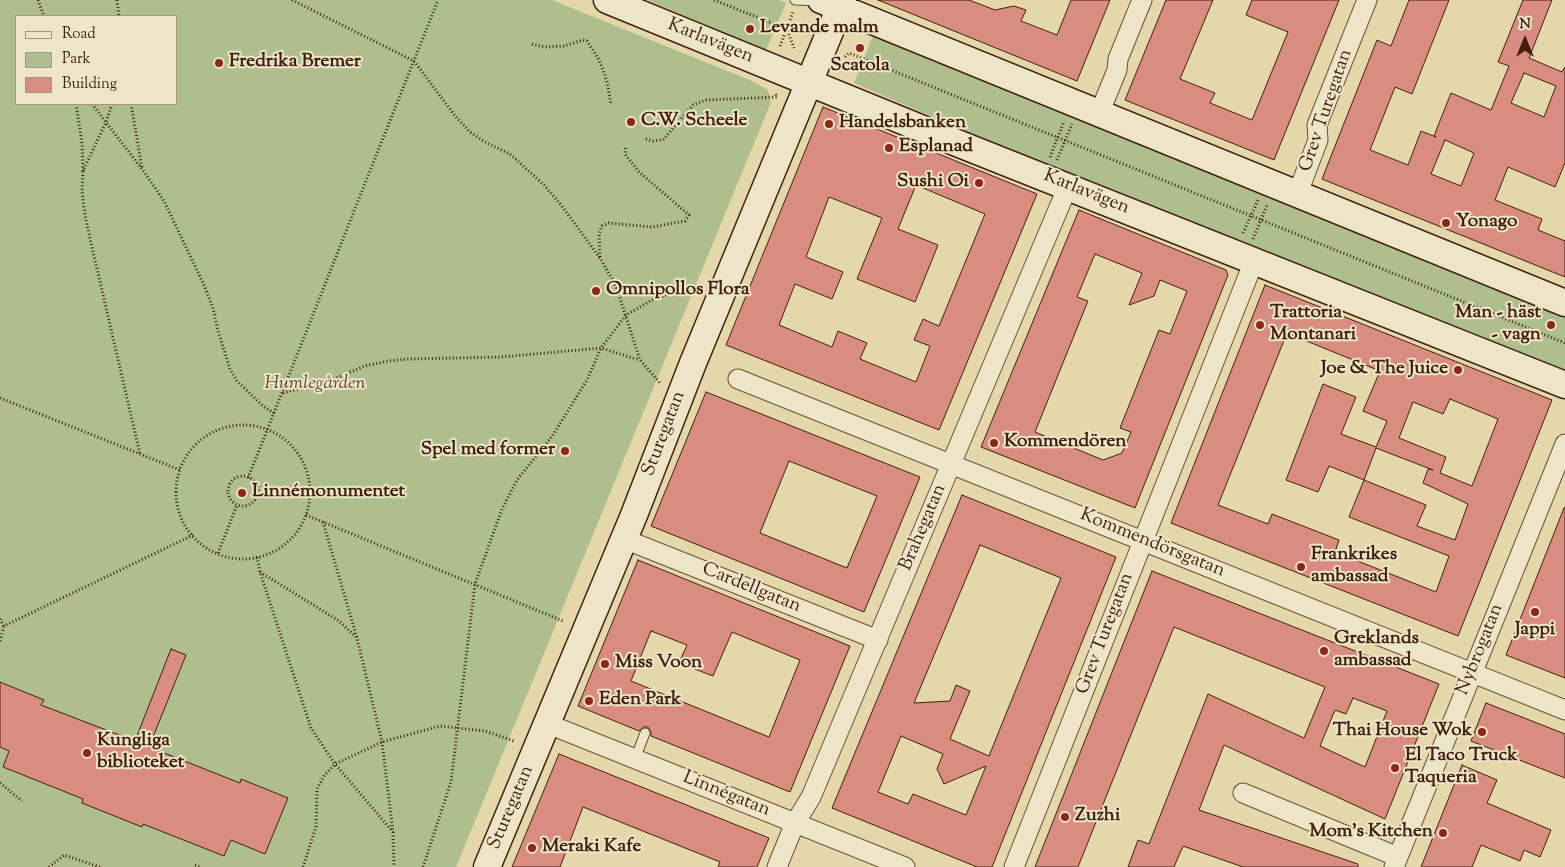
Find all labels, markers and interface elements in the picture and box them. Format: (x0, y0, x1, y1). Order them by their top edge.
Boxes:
street label: Karlavägen (664, 14, 756, 70)
legend (15, 15, 178, 105)
north arrow (1500, 15, 1550, 65)
text: N (1519, 15, 1531, 35)
place label: Levande malm (760, 18, 879, 40)
marker: Levande malm (744, 23, 756, 35)
text: Road (62, 24, 96, 45)
marker: Scatola (854, 42, 866, 54)
street label: Grev Turegatan (1295, 47, 1359, 175)
text: Park (62, 49, 91, 70)
place label: Fredrika Bremer (229, 52, 361, 74)
place label: Scatola (830, 56, 890, 78)
marker: Fredrika Bremer (213, 57, 225, 69)
text: Building (62, 74, 117, 95)
place label: C.W. Scheele (641, 111, 747, 133)
place label: Handelsbanken (839, 113, 966, 135)
marker: C.W. Scheele (625, 116, 637, 128)
marker: Handelsbanken (823, 118, 835, 130)
place label: Esplanad (899, 137, 973, 159)
marker: Esplanad (883, 142, 895, 154)
street label: Karlavägen (1040, 165, 1132, 221)
place label: Sushi Oi (897, 172, 969, 194)
marker: Sushi Oi (973, 177, 985, 189)
place label: Yonago (1456, 212, 1517, 234)
marker: Yonago (1440, 217, 1452, 229)
place label: Omnipollos Flora (606, 280, 750, 302)
marker: Omnipollos Flora (590, 285, 602, 297)
place label: Trattoria Montanari (1270, 303, 1356, 347)
place label: Man - häst - vagn (1455, 303, 1541, 347)
marker: Trattoria Montanari (1254, 319, 1266, 331)
marker: Man - häst - vagn (1545, 319, 1557, 331)
place label: Joe & The Juice (1321, 359, 1448, 381)
marker: Joe & The Juice (1452, 364, 1464, 376)
park label: Humlegården (264, 374, 366, 396)
street label: Sturegatan (638, 388, 692, 480)
place label: Kommendören (1004, 432, 1127, 454)
marker: Kommendören (988, 437, 1000, 449)
place label: Spel med former (421, 440, 555, 462)
marker: Spel med former (559, 445, 571, 457)
street label: Brahegatan (896, 481, 952, 575)
place label: Linnémonumentet (252, 482, 405, 504)
marker: Linnémonumentet (236, 487, 248, 499)
street label: Kommendörsgatan (1076, 505, 1228, 583)
place label: Frankrikes ambassad (1311, 545, 1397, 589)
street label: Cardellgatan (698, 559, 804, 619)
marker: Frankrikes ambassad (1295, 561, 1307, 573)
street label: Grev Turegatan (1072, 570, 1140, 698)
street label: Nybrogatan (1452, 601, 1510, 699)
marker: Jappi (1529, 606, 1541, 618)
place label: Jappi (1515, 620, 1555, 642)
place label: Greklands ambassad (1334, 629, 1419, 673)
marker: Greklands ambassad (1318, 645, 1330, 657)
place label: Miss Voon (615, 653, 702, 675)
marker: Miss Voon (599, 658, 611, 670)
place label: Eden Park (599, 690, 681, 712)
marker: Eden Park (583, 695, 595, 707)
place label: Thai House Wok (1333, 721, 1472, 743)
marker: Thai House Wok (1476, 726, 1488, 738)
place label: Kungliga biblioteket (97, 731, 184, 775)
place label: El Taco Truck Taqueria (1405, 746, 1518, 790)
marker: Kungliga biblioteket (81, 747, 93, 759)
marker: El Taco Truck Taqueria (1389, 762, 1401, 774)
street label: Sturegatan (484, 763, 540, 853)
street label: Linnégatan (679, 767, 773, 823)
place label: Zuzhi (1075, 806, 1120, 828)
marker: Zuzhi (1059, 811, 1071, 823)
place label: Mom's Kitchen (1309, 822, 1433, 844)
marker: Mom's Kitchen (1437, 827, 1449, 839)
place label: Meraki Kafe (542, 837, 641, 859)
marker: Meraki Kafe (526, 842, 538, 854)

